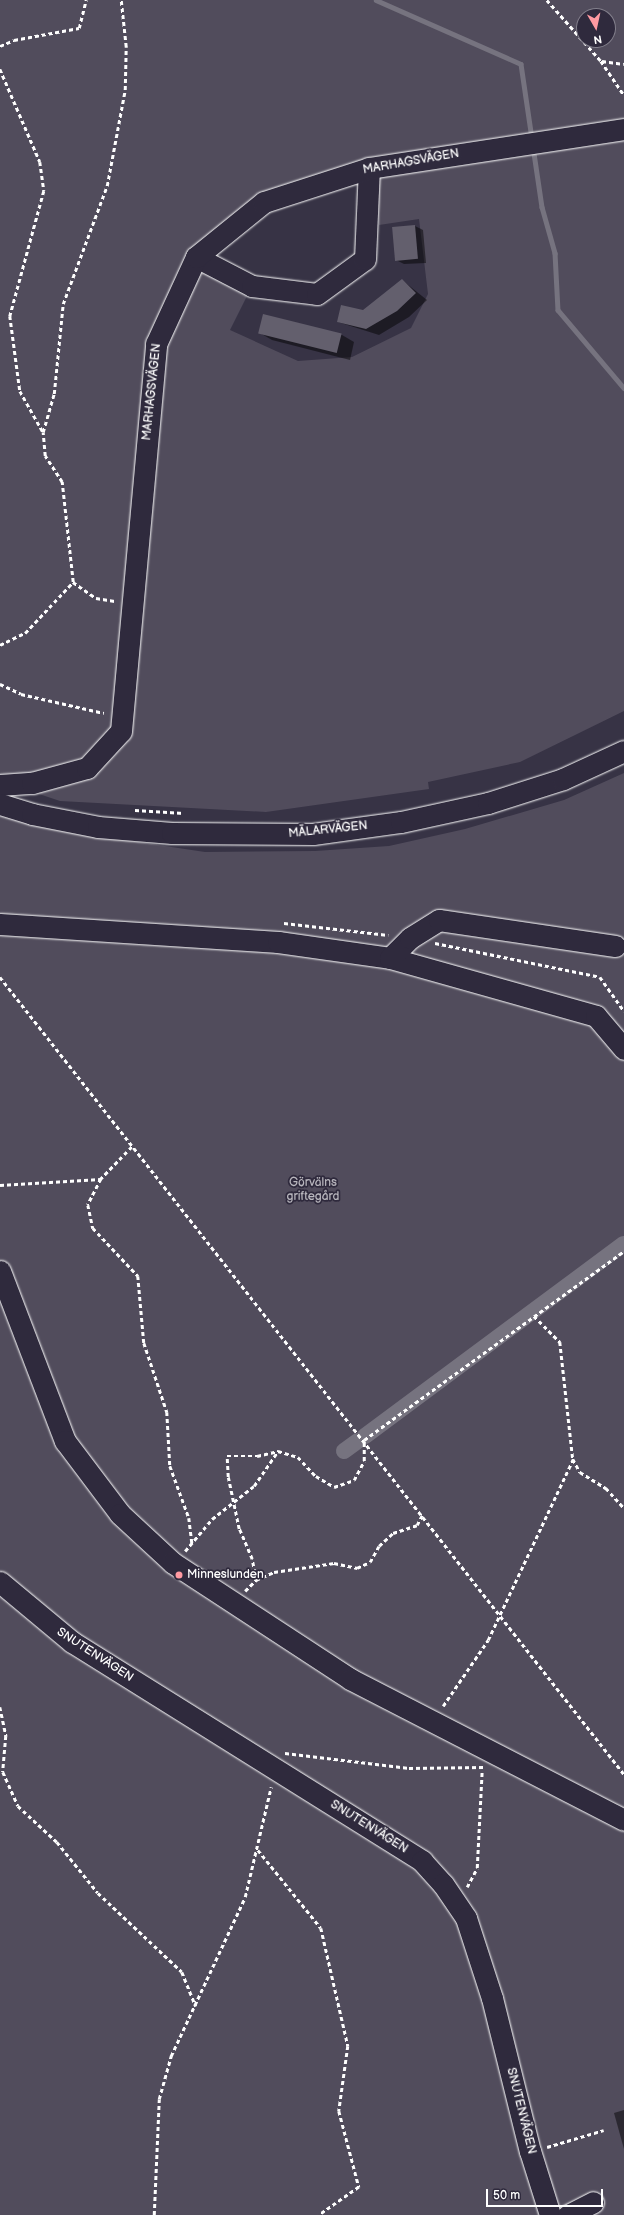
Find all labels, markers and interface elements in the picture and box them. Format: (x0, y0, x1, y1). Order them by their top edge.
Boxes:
north arrow (576, 8, 616, 48)
text: N (593, 32, 603, 46)
street label: MARHAGSVÄGEN (362, 146, 460, 178)
street label: MARHAGSVÄGEN (140, 343, 164, 441)
street label: MÄLARVÄGEN (288, 819, 368, 841)
park label: Görvälns griftegård (287, 1176, 339, 1204)
place label: Minneslunden (187, 1568, 264, 1582)
marker: Minneslunden (174, 1570, 184, 1580)
street label: SNUTENVÄGEN (54, 1625, 136, 1685)
street label: SNUTENVÄGEN (328, 1797, 410, 1857)
street label: SNUTENVÄGEN (503, 2066, 539, 2156)
scale bar (488, 2181, 605, 2207)
text: 50 m (493, 2188, 520, 2203)

